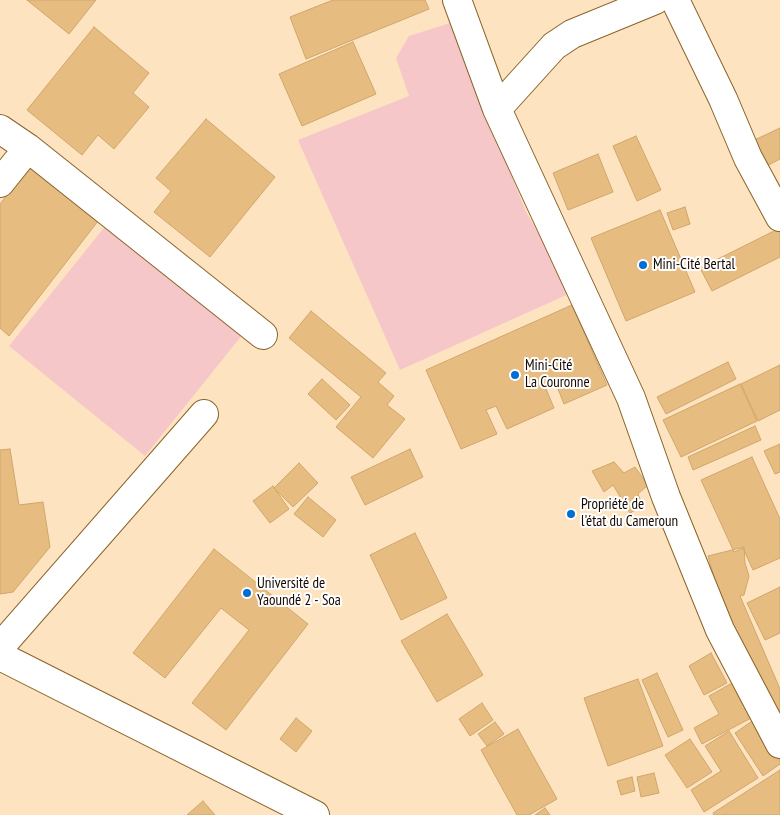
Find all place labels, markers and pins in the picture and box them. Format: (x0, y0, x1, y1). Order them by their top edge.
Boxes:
place label: Mini-Cité Bertal (653, 256, 735, 274)
marker: Mini-Cité Bertal (637, 259, 649, 271)
place label: Mini-Cité La Couronne (525, 357, 590, 392)
marker: Mini-Cité La Couronne (509, 369, 521, 381)
place label: Propriété de l'état du Cameroun (581, 496, 678, 531)
marker: Propriété de l'état du Cameroun (565, 508, 577, 520)
place label: Université de Yaoundé 2 - Soa (257, 575, 341, 610)
marker: Université de Yaoundé 2 - Soa (241, 587, 253, 599)

